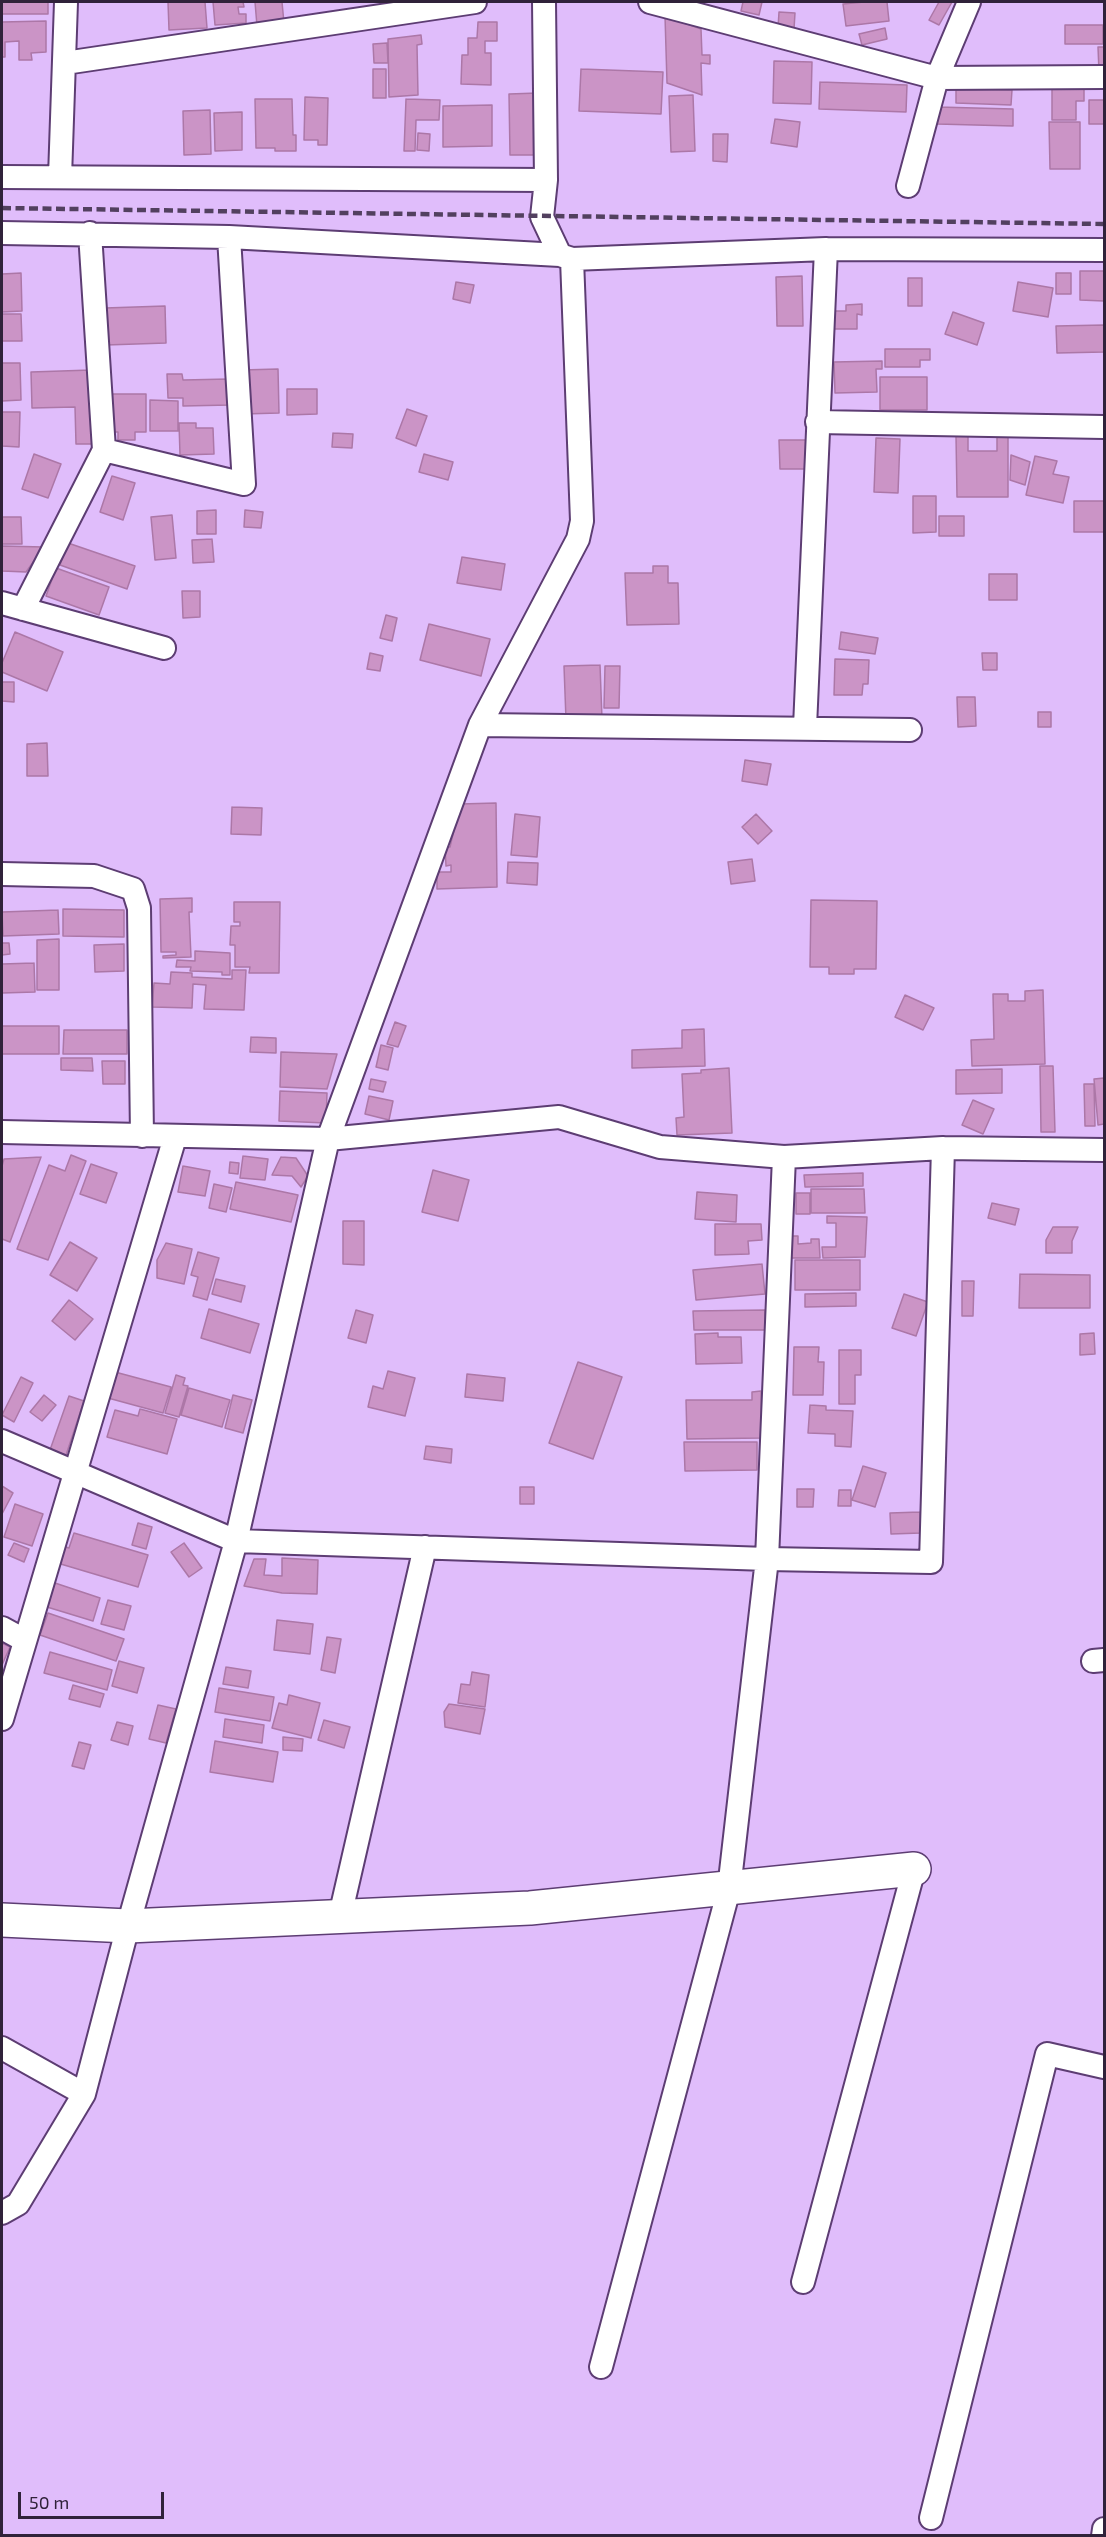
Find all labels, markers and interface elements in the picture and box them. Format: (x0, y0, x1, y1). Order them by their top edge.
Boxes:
scale bar (21, 2480, 166, 2518)
text: 50 m (29, 2491, 69, 2513)

